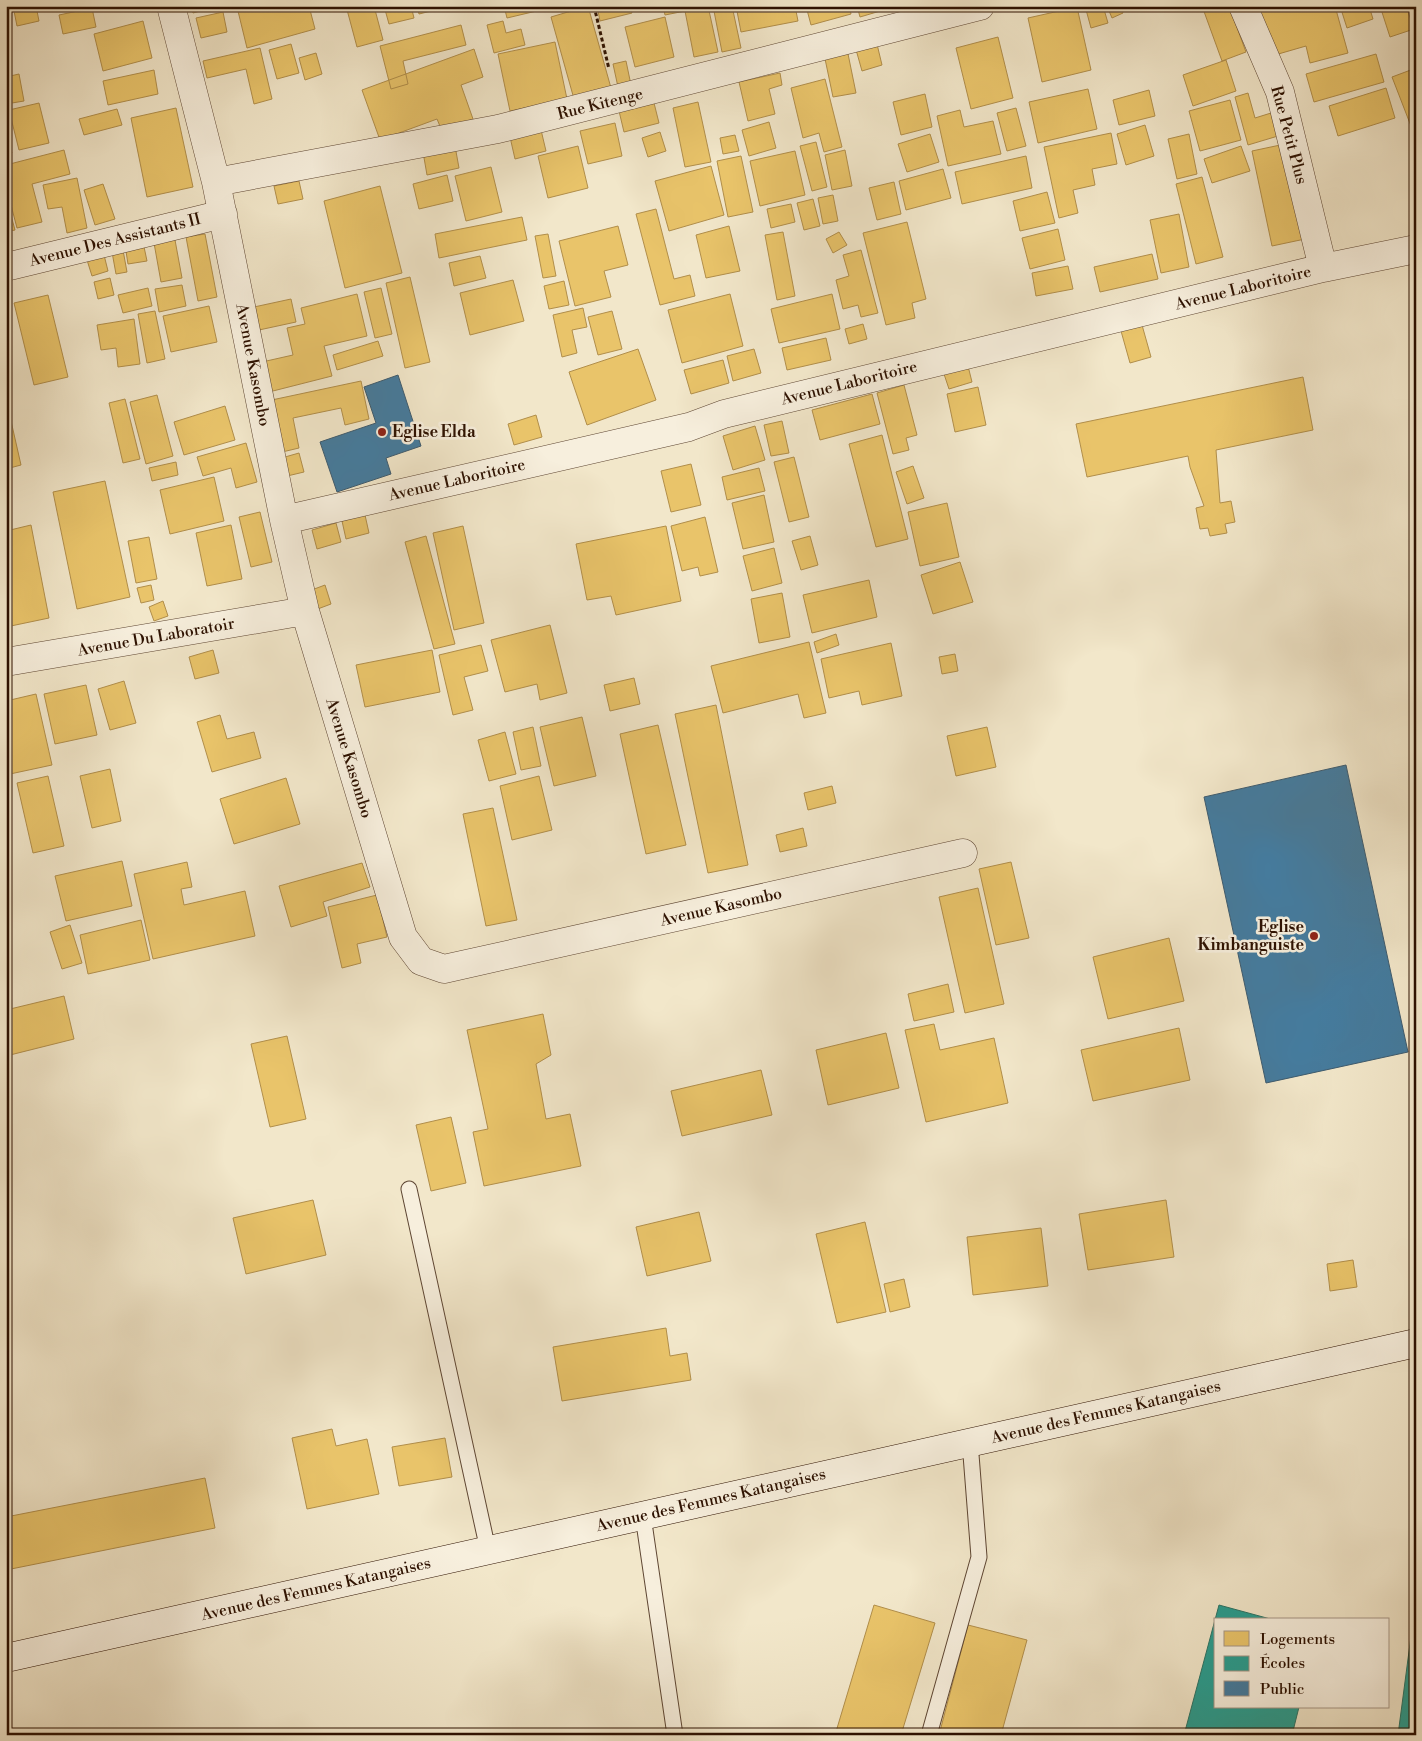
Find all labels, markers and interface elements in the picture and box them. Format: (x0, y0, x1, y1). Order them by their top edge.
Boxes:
street label: Rue Kitenge (555, 84, 645, 124)
street label: Rue Petit Plus (1266, 84, 1312, 186)
street label: Avenue Des Assistants II (26, 209, 203, 271)
street label: Avenue Laboritoire (1172, 261, 1313, 315)
street label: Avenue Kasombo (231, 301, 275, 428)
street label: Avenue Laboritoire (778, 356, 919, 410)
place label: Eglise Elda (392, 422, 476, 442)
marker: Eglise Elda (376, 426, 388, 438)
street label: Avenue Laboritoire (386, 455, 527, 506)
street label: Avenue Du Laboratoir (75, 613, 236, 661)
street label: Avenue Kasombo (321, 695, 377, 820)
street label: Avenue Kasombo (657, 883, 784, 931)
place label: Eglise Kimbanguiste (1198, 917, 1304, 955)
marker: Eglise Kimbanguiste (1308, 930, 1320, 942)
street label: Avenue des Femmes Katangaises (988, 1376, 1223, 1448)
street label: Avenue des Femmes Katangaises (593, 1464, 828, 1536)
street label: Avenue des Femmes Katangaises (198, 1553, 433, 1625)
legend (1214, 1618, 1390, 1708)
text: Logements (1260, 1630, 1335, 1649)
text: Écoles (1260, 1653, 1305, 1673)
text: Public (1260, 1680, 1304, 1699)

